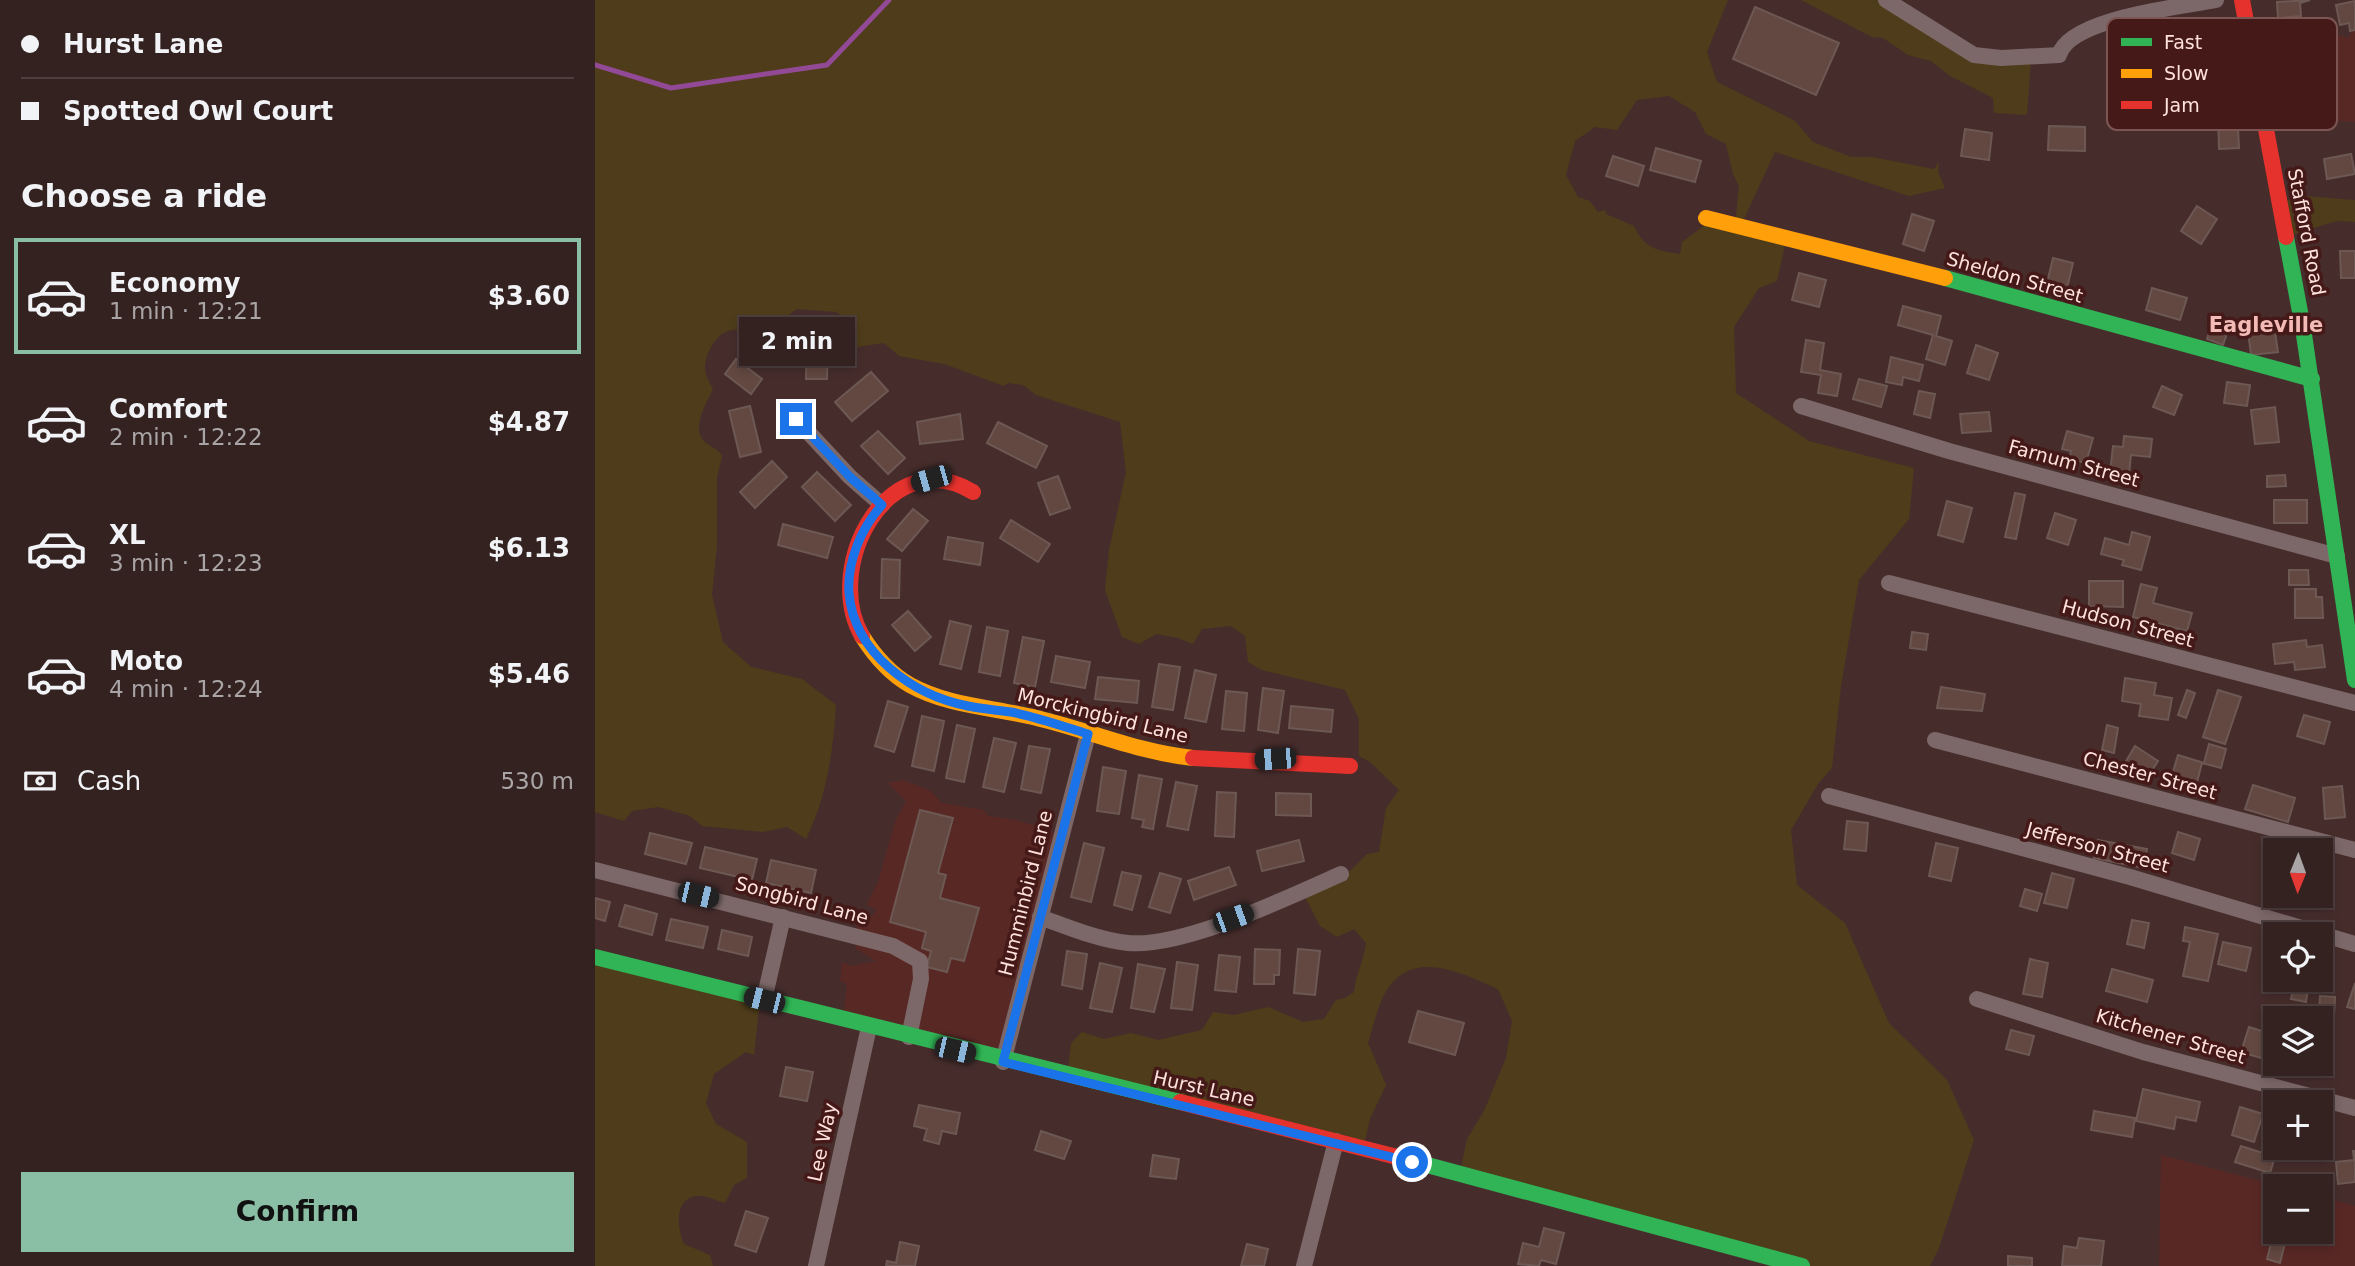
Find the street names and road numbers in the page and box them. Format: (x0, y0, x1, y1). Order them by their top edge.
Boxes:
street label: Stafford Road (2284, 167, 2330, 297)
street label: Sheldon Street (1944, 247, 2086, 307)
street label: Farnum Street (2006, 435, 2142, 491)
street label: Hudson Street (2060, 595, 2196, 651)
street label: Morckingbird Lane (1015, 683, 1191, 747)
street label: Chester Street (2081, 747, 2219, 803)
street label: Humminbird Lane (994, 808, 1056, 978)
street label: Jefferson Street (2023, 817, 2172, 877)
street label: Songbird Lane (733, 872, 871, 928)
street label: Kitchener Street (2094, 1004, 2248, 1068)
street label: Hurst Lane (1151, 1066, 1257, 1110)
street label: Lee Way (803, 1101, 841, 1183)

